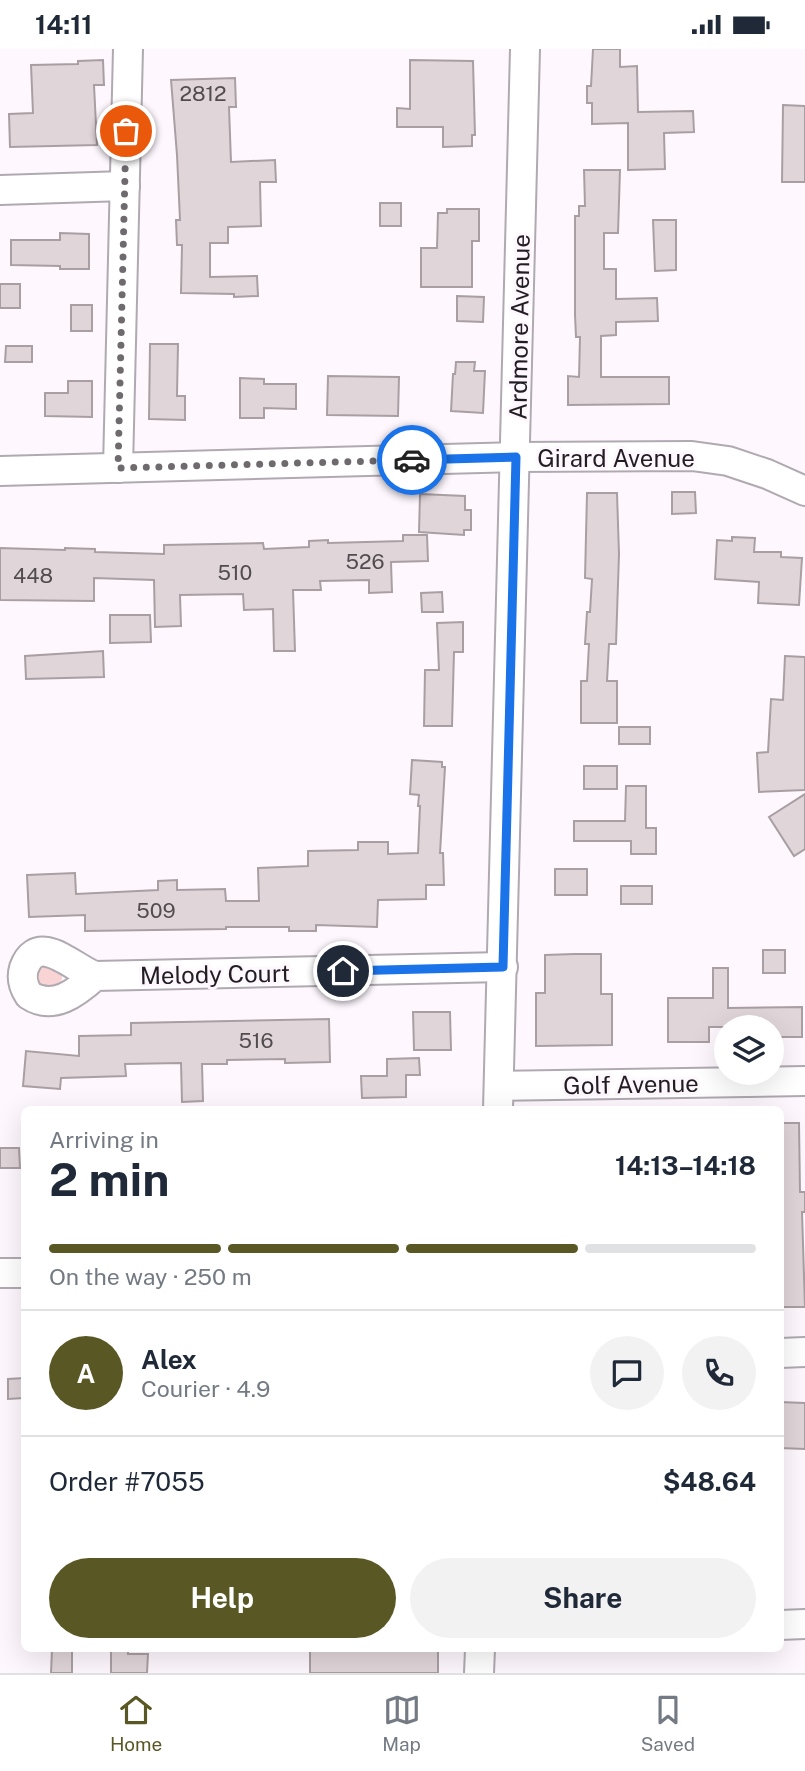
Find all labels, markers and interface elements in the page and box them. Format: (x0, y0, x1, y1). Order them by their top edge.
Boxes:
text: 14:11 (35, 9, 92, 40)
house number: 2812 (179, 81, 227, 106)
pin (96, 101, 156, 161)
icon: bag (107, 112, 145, 150)
street label: Ardmore Avenue (503, 234, 535, 420)
courier (377, 425, 447, 495)
icon: car (393, 441, 431, 479)
street label: Girard Avenue (537, 444, 695, 472)
house number: 526 (345, 549, 385, 574)
house number: 510 (218, 560, 252, 585)
house number: 448 (13, 563, 53, 588)
house number: 509 (136, 898, 176, 923)
pin (313, 941, 373, 1001)
icon: home (324, 952, 362, 990)
street label: Melody Court (140, 959, 290, 989)
map controls (714, 1015, 784, 1085)
button: layers (714, 1015, 784, 1085)
house number: 516 (238, 1028, 274, 1053)
street label: Golf Avenue (563, 1069, 699, 1099)
text: Arriving in (49, 1126, 159, 1153)
text: 14:13–14:18 (615, 1150, 756, 1181)
text: 2 min (49, 1152, 169, 1206)
text: On the way · 250 m (49, 1263, 252, 1290)
button: chat (590, 1336, 664, 1410)
button: phone (682, 1336, 756, 1410)
text: Alex (141, 1344, 197, 1375)
text: A (77, 1358, 95, 1389)
text: Courier · 4.9 (141, 1375, 270, 1402)
text: Order #7055 (49, 1466, 205, 1497)
text: $48.64 (663, 1466, 756, 1497)
button: Help (49, 1558, 396, 1638)
button: Share (410, 1558, 756, 1638)
tab: Home (110, 1691, 162, 1755)
tab: Map (382, 1691, 421, 1755)
tab: Saved (641, 1691, 695, 1755)

